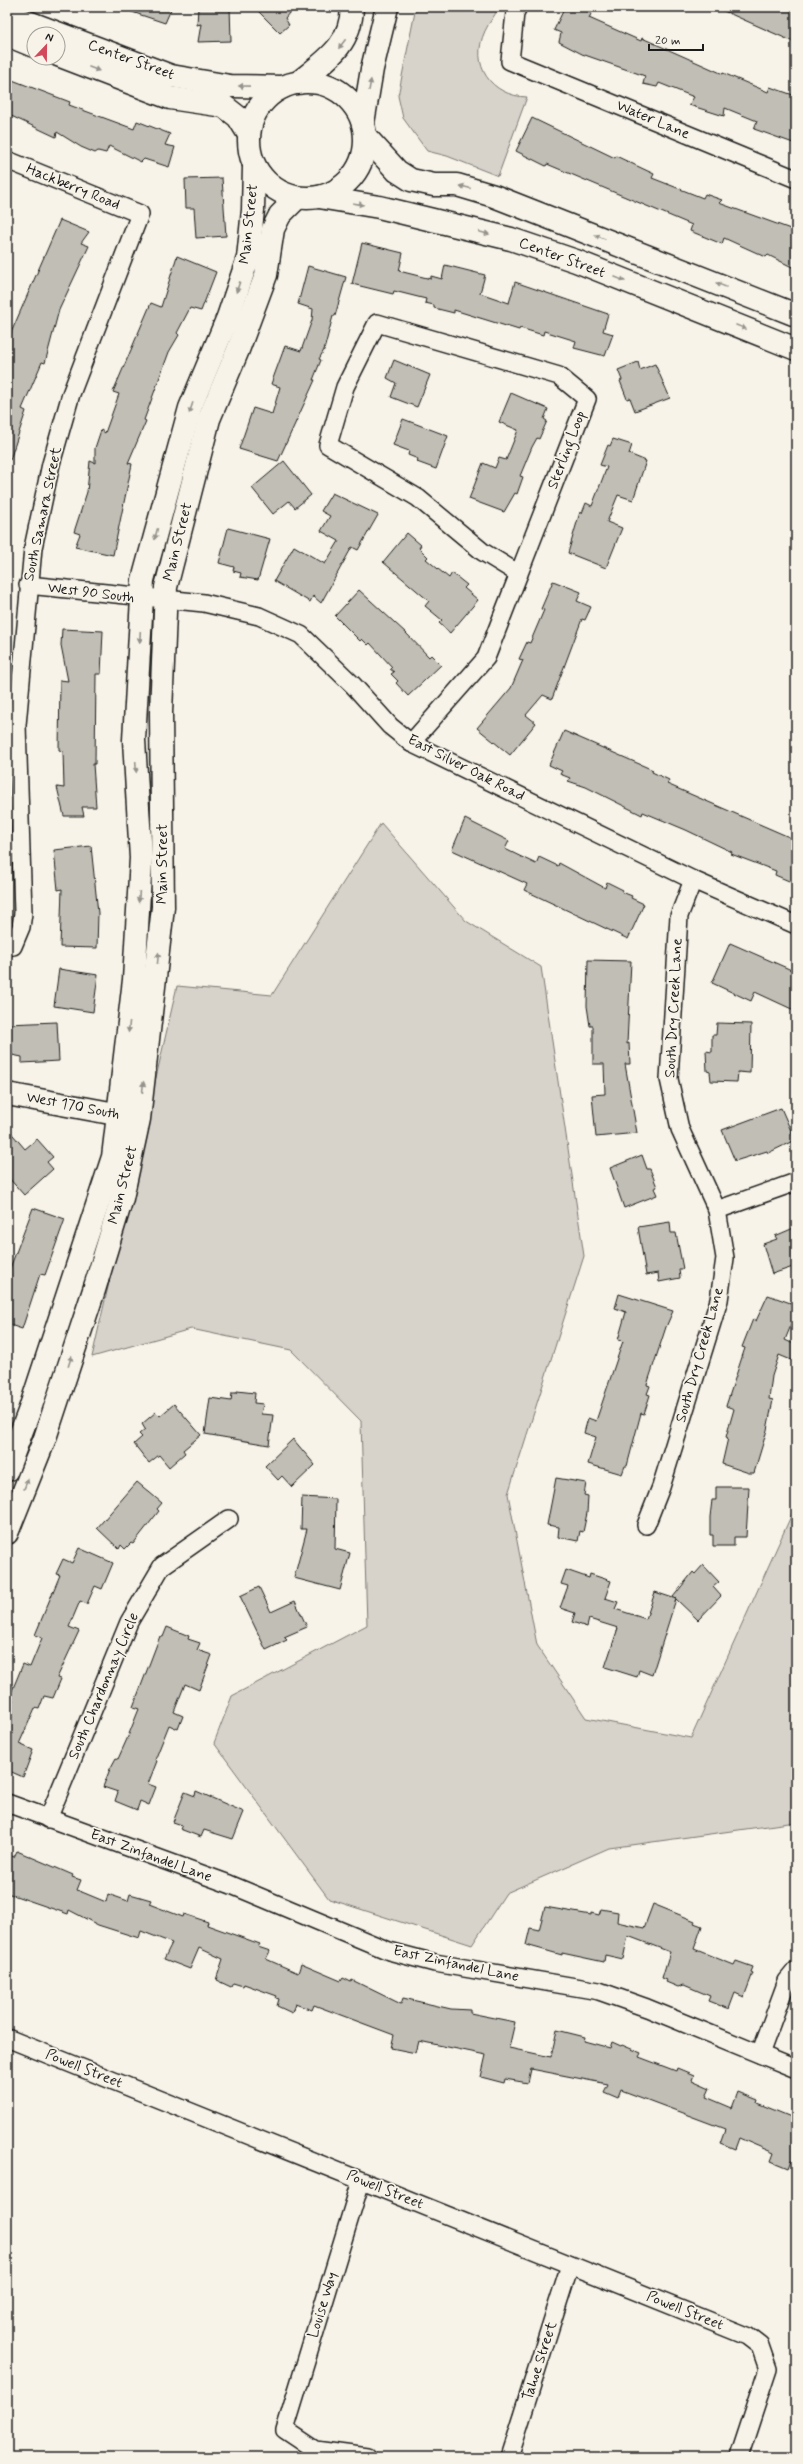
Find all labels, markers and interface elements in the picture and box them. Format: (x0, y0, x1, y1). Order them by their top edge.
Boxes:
north arrow (26, 26, 66, 66)
scale bar (649, 26, 703, 52)
text: N (43, 30, 55, 46)
text: 20 m (655, 33, 681, 49)
street label: Center Street (85, 35, 178, 85)
one-way arrow (338, 38, 346, 49)
one-way arrow (89, 66, 101, 72)
one-way arrow (367, 79, 373, 91)
one-way arrow (238, 83, 250, 90)
street label: Water Lane (613, 96, 693, 144)
street label: Hackberry Road (23, 159, 123, 215)
street label: Main Street (235, 183, 263, 265)
one-way arrow (459, 184, 471, 190)
one-way arrow (351, 201, 364, 207)
one-way arrow (478, 230, 490, 236)
street label: Center Street (516, 233, 609, 283)
one-way arrow (593, 234, 605, 240)
one-way arrow (615, 276, 626, 282)
one-way arrow (714, 281, 726, 287)
one-way arrow (235, 282, 241, 294)
one-way arrow (736, 325, 748, 331)
one-way arrow (187, 403, 193, 415)
street label: Sterling Loop (543, 408, 592, 493)
street label: South Samara Street (19, 445, 67, 583)
street label: Main Street (159, 500, 197, 584)
one-way arrow (153, 528, 159, 540)
street label: West 90 South (46, 578, 136, 608)
one-way arrow (136, 631, 143, 643)
street label: East Silver Oak Road (404, 730, 528, 806)
one-way arrow (133, 761, 139, 774)
street label: Main Street (153, 824, 173, 904)
one-way arrow (136, 891, 142, 904)
street label: South Dry Creek Lane (660, 938, 688, 1078)
one-way arrow (155, 952, 161, 964)
one-way arrow (125, 1021, 132, 1033)
one-way arrow (140, 1081, 146, 1093)
street label: West 170 South (25, 1087, 121, 1125)
street label: Main Street (104, 1143, 142, 1227)
street label: South Dry Creek Lane (671, 1285, 729, 1425)
one-way arrow (67, 1355, 73, 1367)
one-way arrow (24, 1477, 30, 1489)
street label: South Chardonnay Circle (64, 1609, 144, 1763)
street label: East Zinfandel Lane (87, 1825, 215, 1887)
street label: East Zinfandel Lane (391, 1941, 521, 1987)
street label: Powell Street (43, 2045, 126, 2094)
street label: Powell Street (344, 2166, 427, 2215)
street label: Louise Way (303, 2269, 343, 2341)
street label: Powell Street (644, 2287, 727, 2336)
street label: Tahoe Street (518, 2319, 562, 2403)

